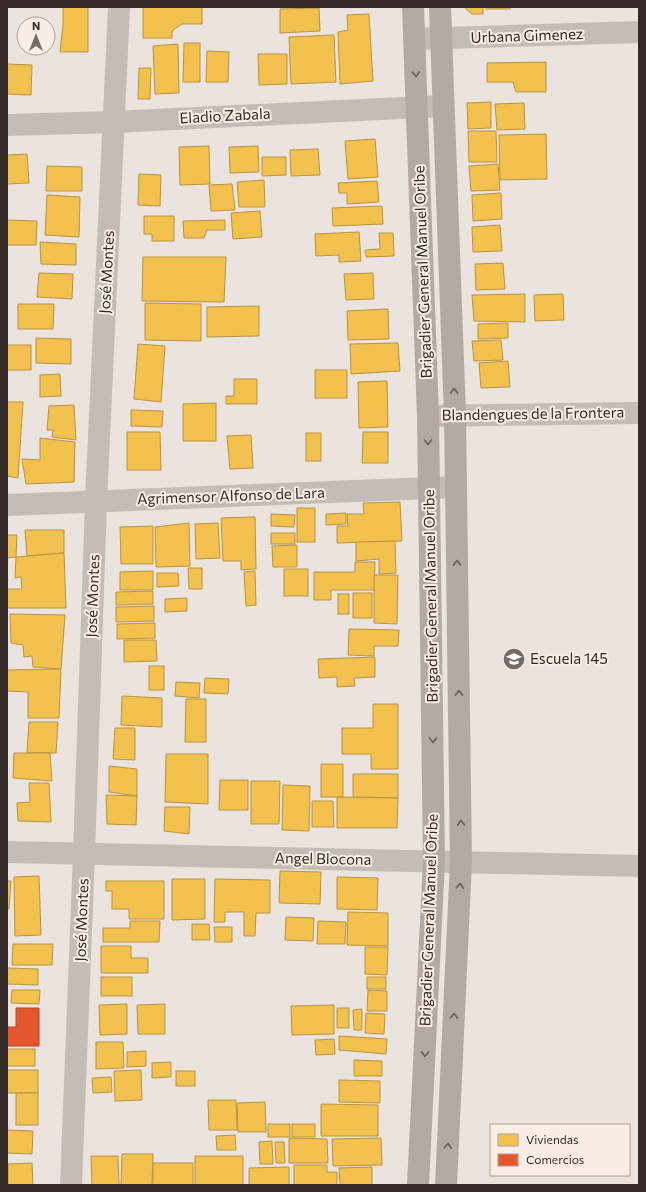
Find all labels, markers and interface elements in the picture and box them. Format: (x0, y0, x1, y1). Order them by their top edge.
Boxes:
north arrow (16, 16, 56, 56)
text: N (32, 19, 40, 32)
street label: Urbana Gimenez (470, 24, 584, 46)
one-way arrow (411, 71, 420, 77)
street label: Eladio Zabala (179, 104, 271, 126)
street label: Brigadier General Manuel Oribe (409, 165, 435, 379)
street label: José Montes (95, 230, 117, 314)
one-way arrow (450, 388, 459, 394)
street label: Blandengues de la Frontera (442, 402, 624, 424)
one-way arrow (424, 439, 432, 445)
street label: Agrimensor Alfonso de Lara (137, 483, 325, 507)
street label: Brigadier General Manuel Oribe (419, 489, 441, 703)
street label: José Montes (82, 554, 102, 638)
one-way arrow (453, 560, 461, 566)
school or university icon: Escuela 145 (501, 646, 527, 672)
place label: Escuela 145 (530, 649, 608, 667)
one-way arrow (455, 690, 463, 696)
one-way arrow (428, 737, 437, 743)
street label: Brigadier General Manuel Oribe (415, 813, 441, 1027)
one-way arrow (457, 820, 465, 826)
street label: Angel Blocona (274, 848, 372, 868)
street label: José Montes (71, 878, 91, 962)
one-way arrow (456, 883, 464, 889)
one-way arrow (449, 1013, 458, 1019)
one-way arrow (420, 1051, 429, 1057)
legend (490, 1124, 630, 1176)
text: Viviendas (526, 1132, 578, 1146)
one-way arrow (443, 1143, 452, 1149)
text: Comercios (526, 1152, 584, 1166)

